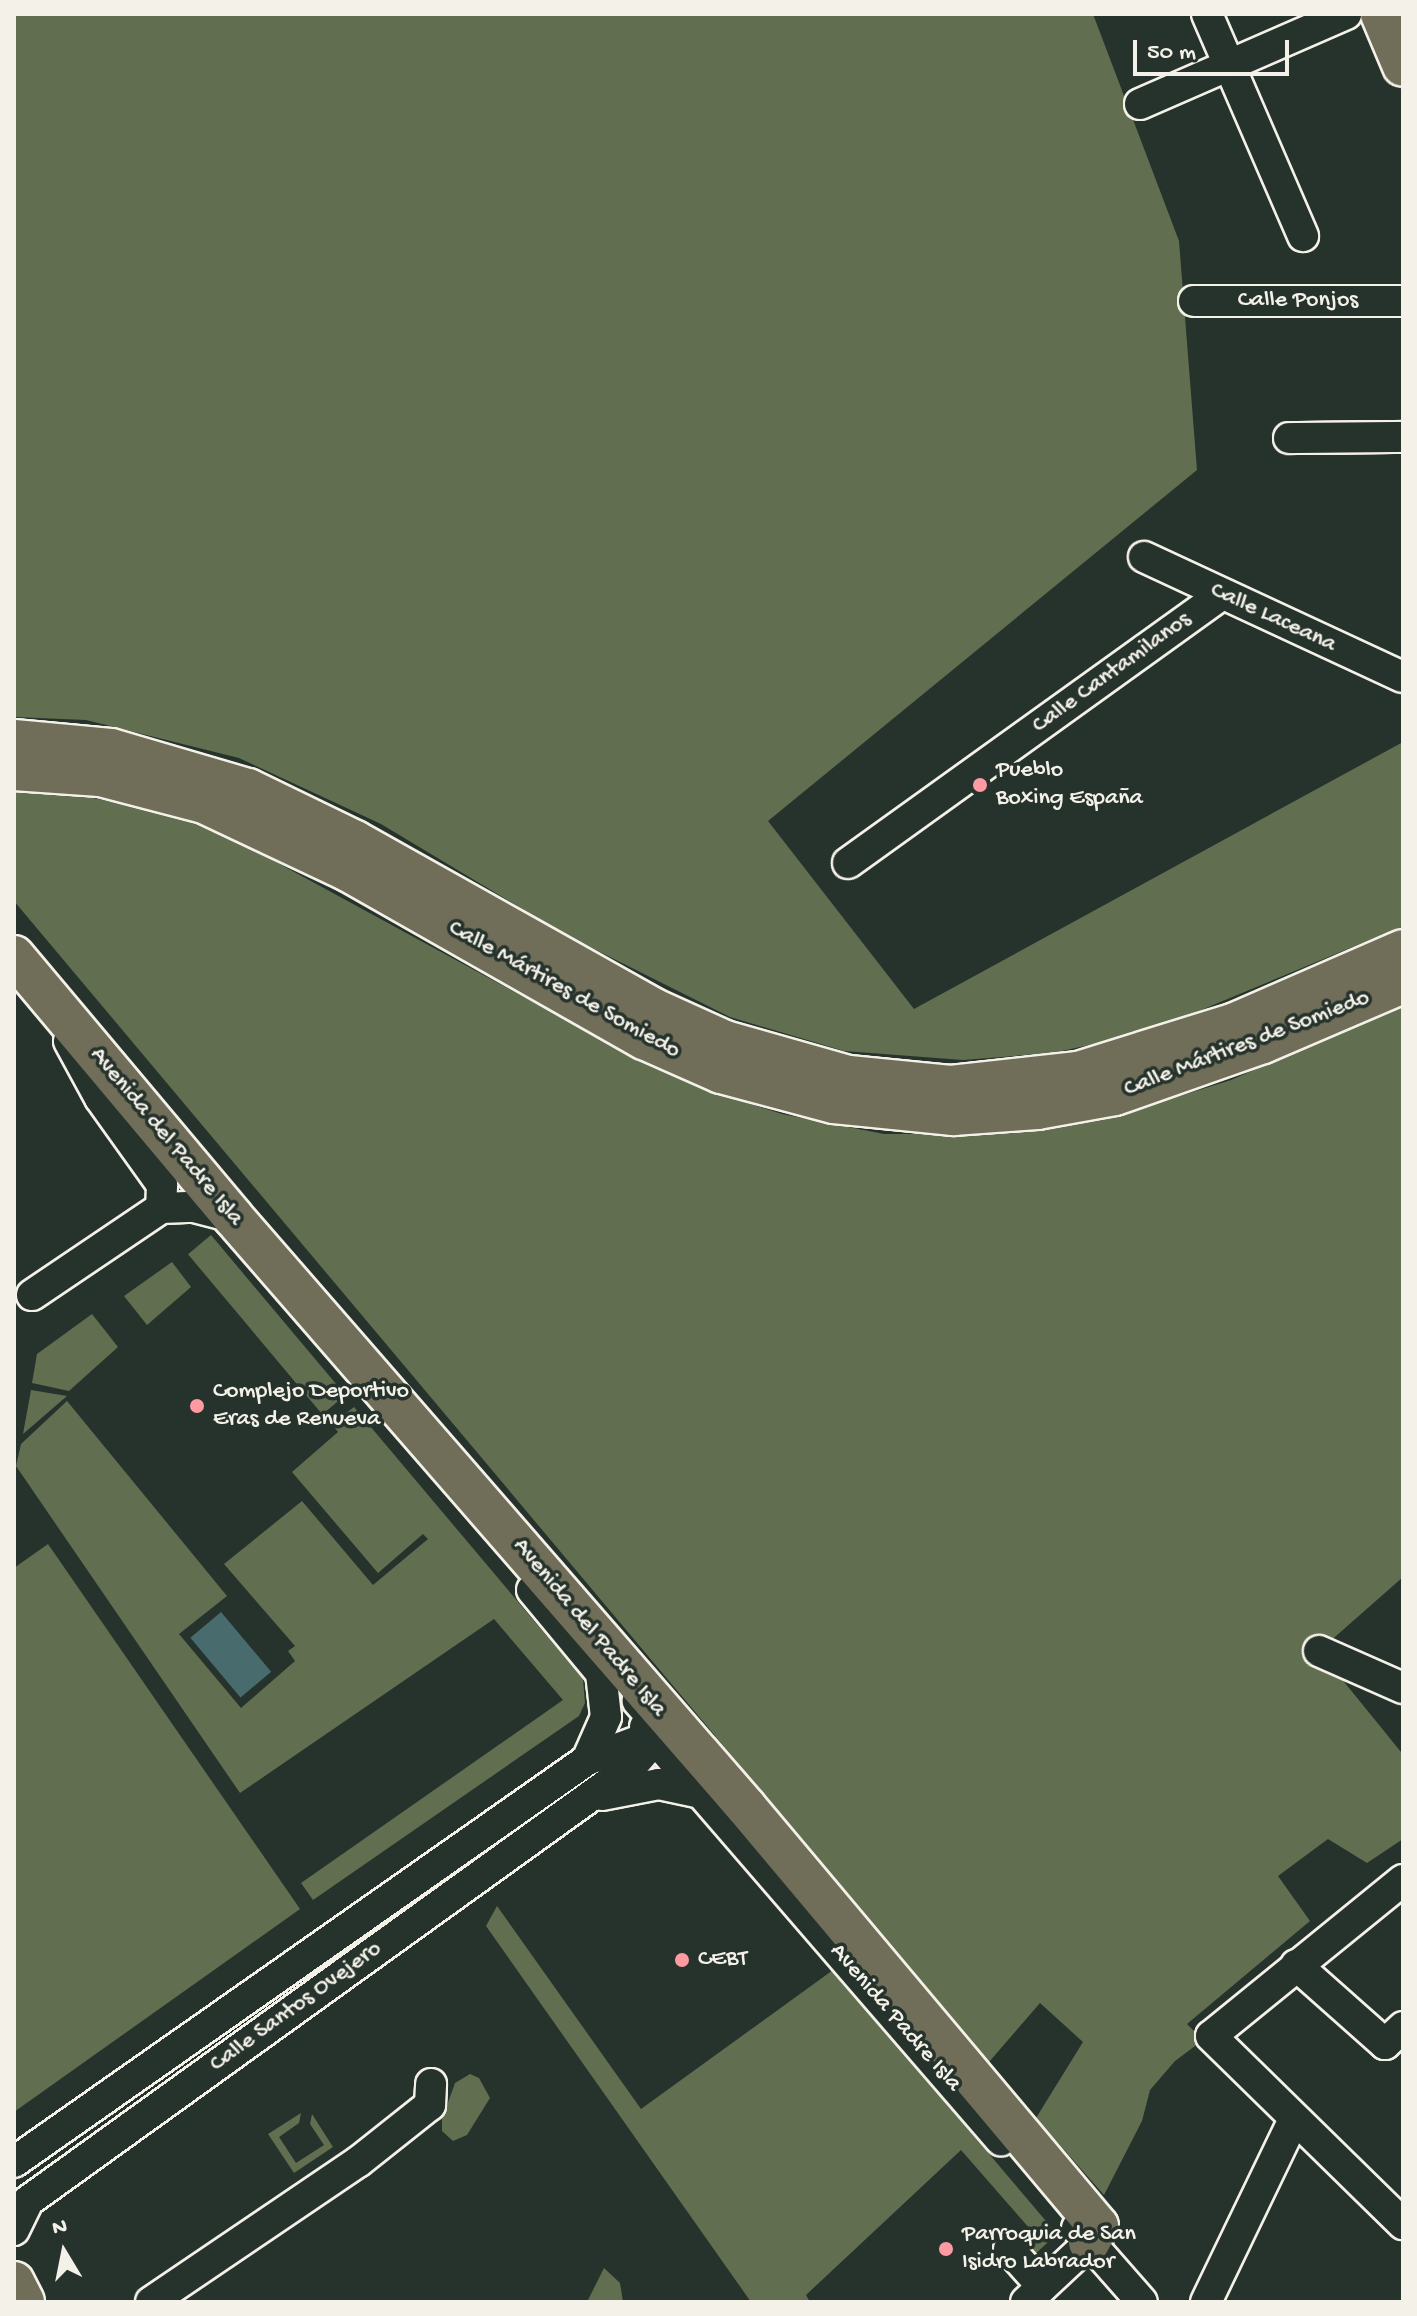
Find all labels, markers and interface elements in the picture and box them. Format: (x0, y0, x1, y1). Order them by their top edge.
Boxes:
scale bar (1137, 24, 1293, 74)
text: 50 m (1147, 39, 1196, 68)
street label: Calle Ponjos (1238, 287, 1358, 315)
street label: Calle Laceana (1205, 576, 1341, 660)
street label: Calle Cantamilanos (1027, 606, 1197, 740)
place label: Pueblo Boxing España (996, 757, 1143, 813)
marker: Pueblo Boxing España (971, 776, 989, 794)
street label: Calle Mártires de Somiedo (443, 914, 685, 1066)
street label: Calle Mártires de Somiedo (1120, 984, 1374, 1104)
street label: Avenida del Padre Isla (83, 1042, 249, 1232)
place label: Complejo Deportivo Eras de Renueva (213, 1378, 409, 1434)
marker: Complejo Deportivo Eras de Renueva (188, 1397, 206, 1415)
street label: Avenida del Padre Isla (506, 1533, 672, 1723)
street label: Calle Santos Ovejero (204, 1935, 388, 2079)
street label: Avenida Padre Isla (823, 1938, 967, 2098)
place label: CEBT (698, 1946, 747, 1974)
marker: CEBT (673, 1951, 691, 1969)
north arrow (24, 2212, 104, 2292)
text: N (50, 2214, 69, 2242)
place label: Parroquia de San Isidro Labrador (962, 2221, 1136, 2277)
marker: Parroquia de San Isidro Labrador (937, 2240, 955, 2258)

